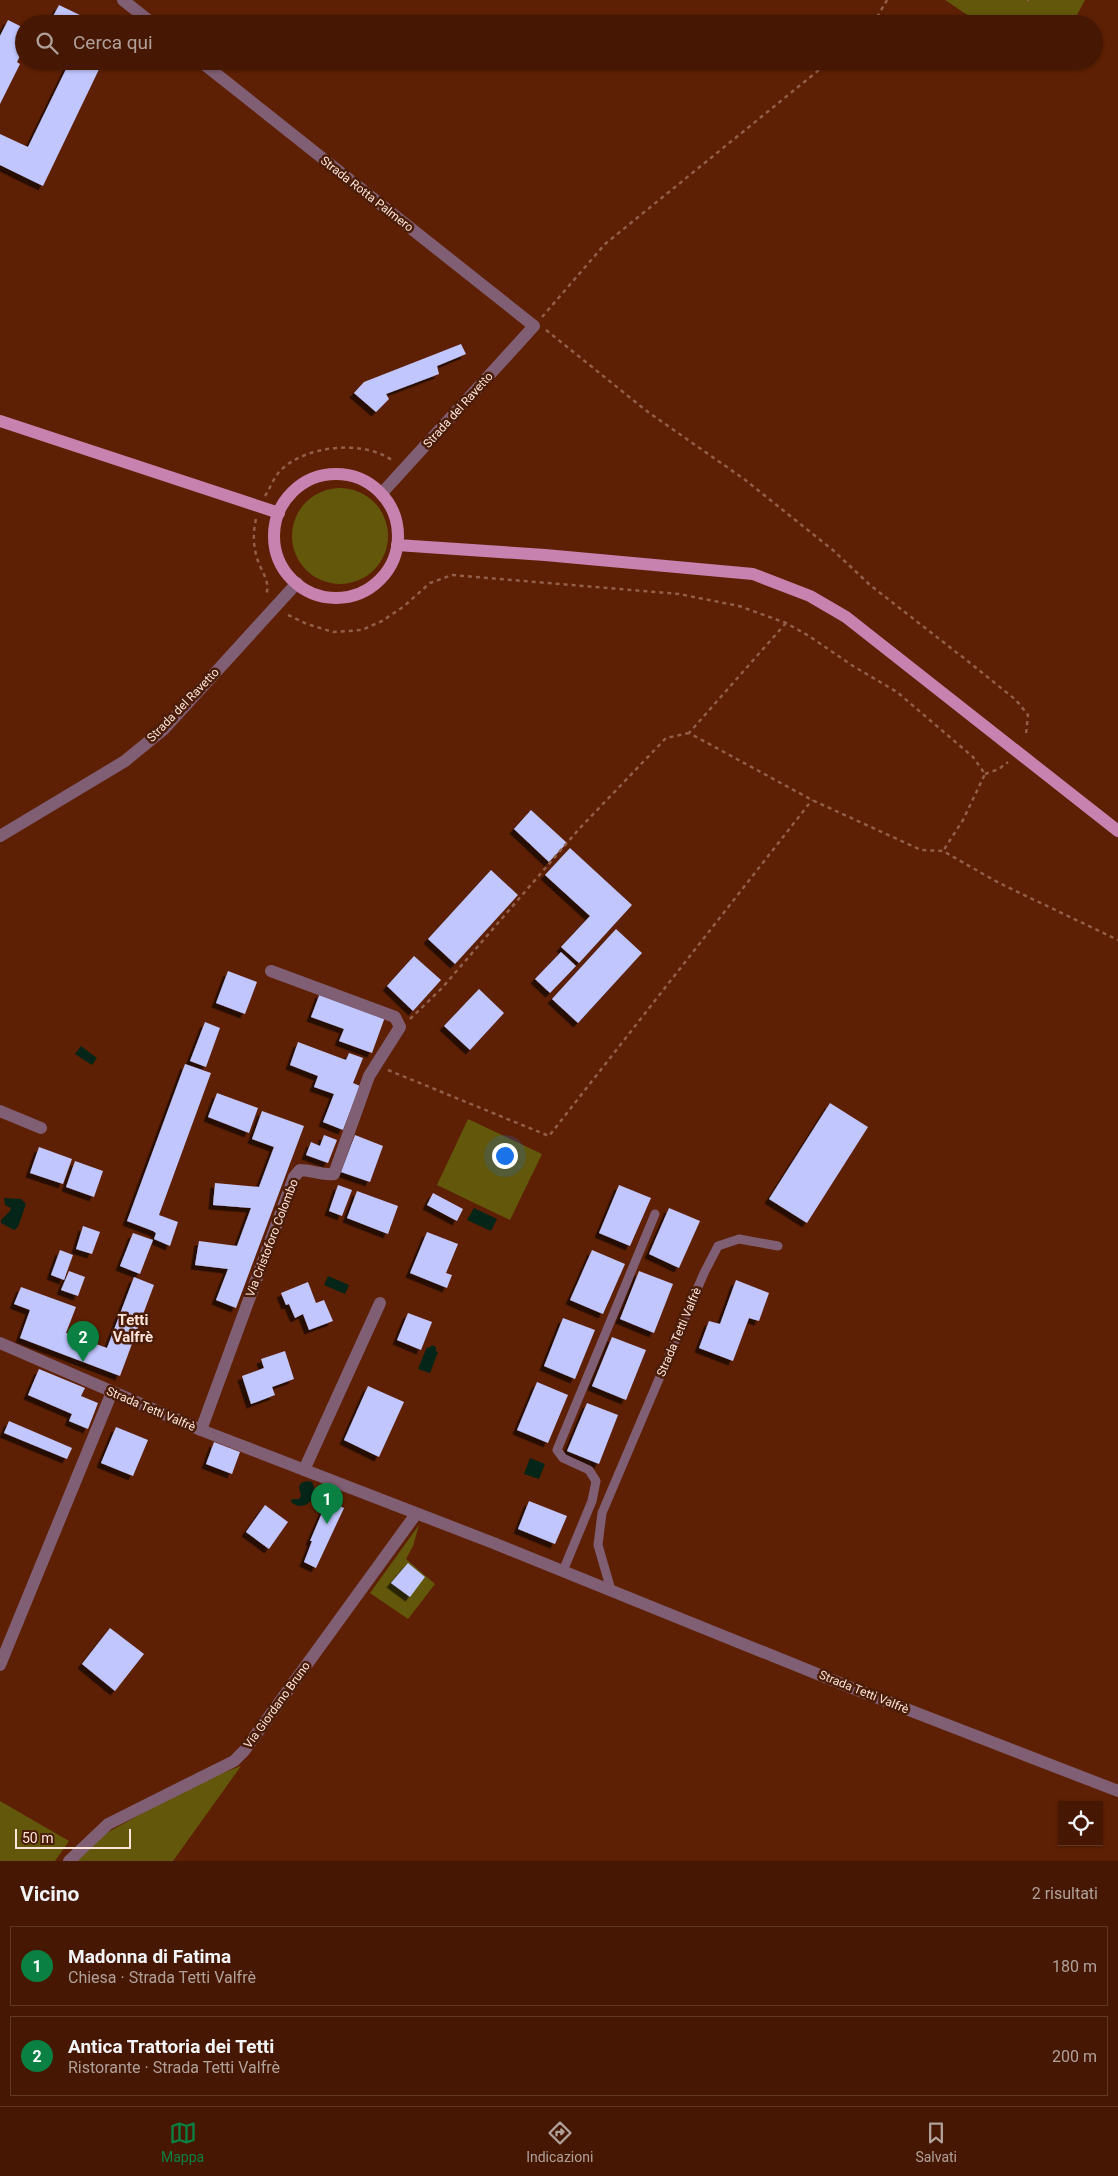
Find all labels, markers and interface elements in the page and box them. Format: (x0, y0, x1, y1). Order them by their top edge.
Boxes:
search box (15, 15, 1103, 70)
icon: search (33, 29, 61, 57)
text: Cerca qui (73, 31, 153, 54)
street label: Strada Rotta Palmero (318, 153, 416, 235)
street label: Strada del Ravetto (420, 369, 496, 451)
street label: Strada del Ravetto (144, 665, 222, 745)
your location (492, 1143, 518, 1169)
street label: Via Cristoforo Colombo (243, 1177, 301, 1299)
street label: Strada Tetti Valfrè (654, 1285, 704, 1379)
district label: Tetti Valfrè (113, 1311, 153, 1346)
pin: 2 (67, 1321, 99, 1362)
street label: Strada Tetti Valfrè (104, 1384, 198, 1434)
pin: 1 (311, 1483, 343, 1524)
street label: Via Giordano Bruno (241, 1659, 313, 1751)
street label: Strada Tetti Valfrè (817, 1668, 911, 1716)
map controls (1058, 1801, 1103, 1846)
button: locate (1058, 1801, 1103, 1846)
scale bar (15, 1826, 131, 1849)
text: 50 m (22, 1830, 54, 1846)
text: Vicino (20, 1882, 79, 1906)
text: 2 risultati (1032, 1884, 1098, 1903)
text: Madonna di Fatima (68, 1945, 231, 1968)
text: 1 (32, 1957, 42, 1976)
text: 180 m (1052, 1957, 1097, 1976)
text: Chiesa · Strada Tetti Valfrè (68, 1968, 256, 1987)
text: Antica Trattoria dei Tetti (68, 2035, 274, 2058)
text: 2 (32, 2047, 42, 2066)
text: 200 m (1052, 2047, 1097, 2066)
text: Ristorante · Strada Tetti Valfrè (68, 2058, 280, 2077)
tab: Mappa (161, 2119, 204, 2165)
tab: Indicazioni (526, 2119, 593, 2165)
tab: Salvati (915, 2119, 957, 2165)

